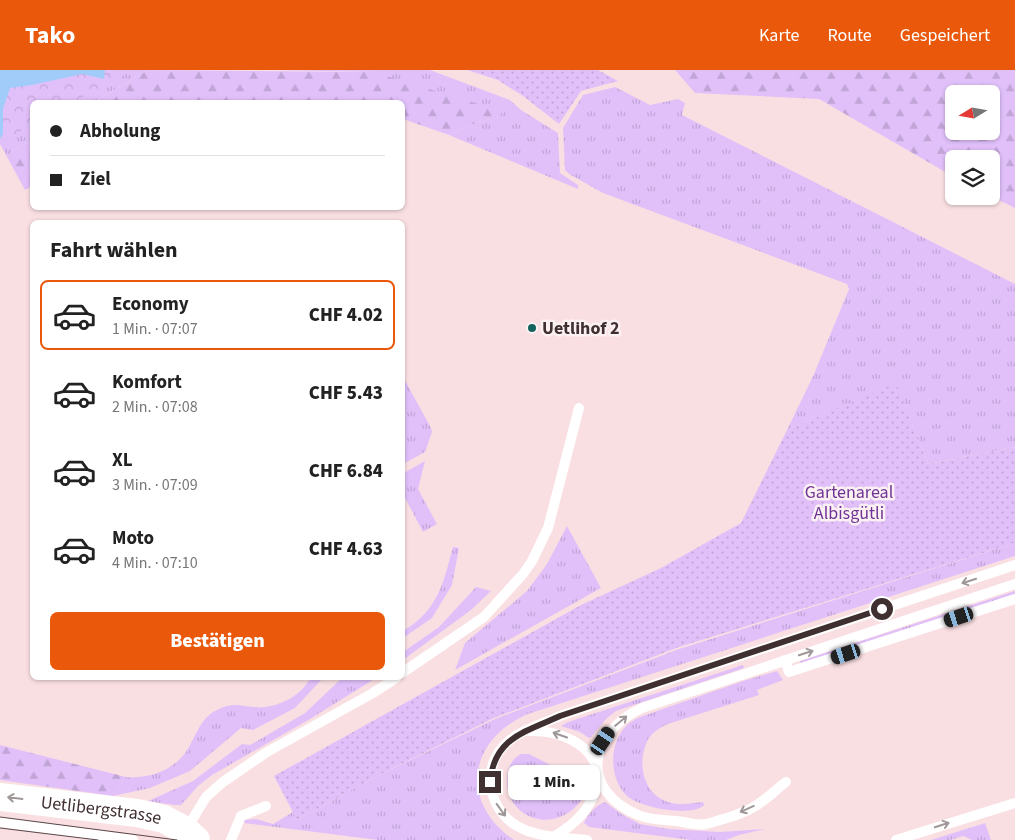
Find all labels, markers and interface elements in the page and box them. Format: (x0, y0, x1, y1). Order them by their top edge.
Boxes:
text: Tako (25, 18, 75, 53)
text: Karte (759, 23, 799, 48)
text: Route (827, 23, 872, 48)
text: Gespeichert (900, 23, 990, 48)
north arrow (945, 85, 1000, 140)
map controls (945, 85, 1000, 205)
text: Abholung (80, 118, 160, 145)
button: layers (945, 150, 1000, 205)
text: Ziel (80, 166, 111, 193)
text: Fahrt wählen (50, 234, 178, 266)
text: Economy (112, 291, 189, 318)
icon: car (52, 293, 97, 338)
text: CHF 4.02 (309, 302, 383, 329)
place label: Uetlihof 2 (542, 316, 620, 341)
text: 1 Min. · 07:07 (112, 318, 198, 340)
marker: Uetlihof 2 (526, 322, 538, 334)
text: Komfort (112, 369, 182, 396)
icon: car (52, 371, 97, 416)
text: CHF 5.43 (309, 380, 383, 407)
text: 2 Min. · 07:08 (112, 396, 198, 418)
text: XL (112, 447, 133, 474)
icon: car (52, 449, 97, 494)
text: CHF 6.84 (309, 458, 383, 485)
text: 3 Min. · 07:09 (112, 474, 198, 496)
park label: Gartenareal Albisgütli (805, 480, 893, 526)
text: Moto (112, 525, 154, 552)
icon: car (52, 527, 97, 572)
text: CHF 4.63 (309, 536, 383, 563)
text: 4 Min. · 07:10 (112, 552, 198, 574)
one-way arrow (961, 576, 977, 586)
route start (871, 598, 893, 620)
car (942, 605, 975, 629)
button: Bestätigen (50, 612, 385, 670)
car (829, 642, 862, 666)
one-way arrow (797, 648, 813, 658)
one-way arrow (614, 715, 627, 726)
car (588, 724, 617, 758)
one-way arrow (552, 730, 568, 740)
callout: 1 Min. (508, 764, 600, 800)
route end (479, 771, 501, 793)
text: 1 Min. (533, 771, 575, 793)
street label: Uetlibergstrasse (39, 789, 164, 831)
one-way arrow (7, 793, 23, 803)
one-way arrow (495, 803, 506, 816)
one-way arrow (739, 805, 754, 815)
one-way arrow (934, 820, 950, 829)

